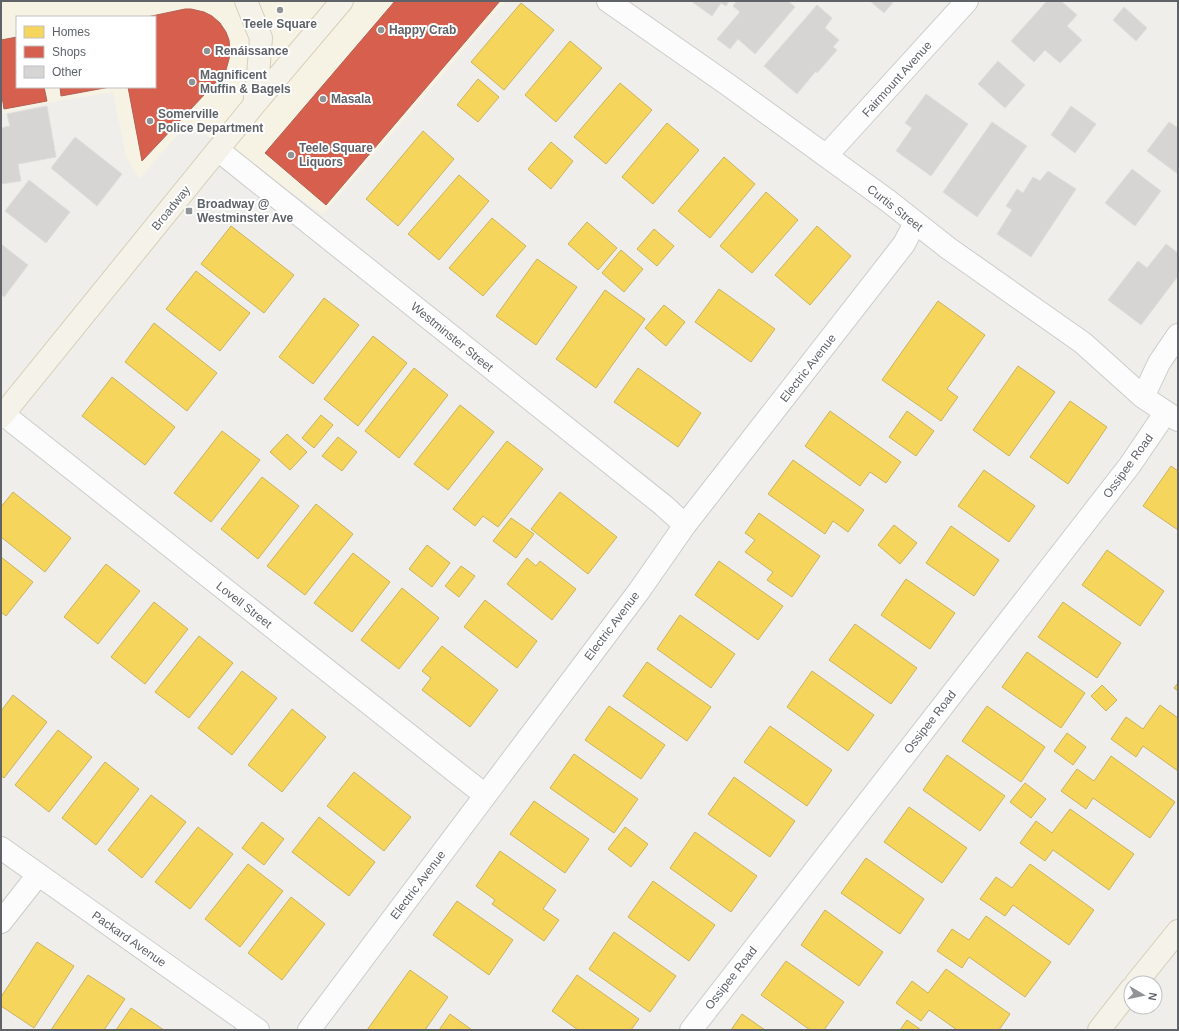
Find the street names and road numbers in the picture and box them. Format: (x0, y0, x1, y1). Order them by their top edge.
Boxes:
street label: Fairmount Avenue (859, 38, 935, 120)
street label: Curtis Street (864, 182, 926, 234)
street label: Broadway (149, 183, 193, 233)
street label: Westminster Street (408, 300, 496, 375)
street label: Electric Avenue (777, 331, 839, 405)
street label: Ossipee Road (1100, 431, 1156, 501)
street label: Lovell Street (213, 579, 275, 631)
street label: Electric Avenue (582, 589, 643, 663)
street label: Ossipee Road (901, 688, 959, 756)
street label: Electric Avenue (388, 848, 449, 922)
street label: Packard Avenue (89, 908, 169, 970)
street label: Ossipee Road (702, 944, 760, 1012)

